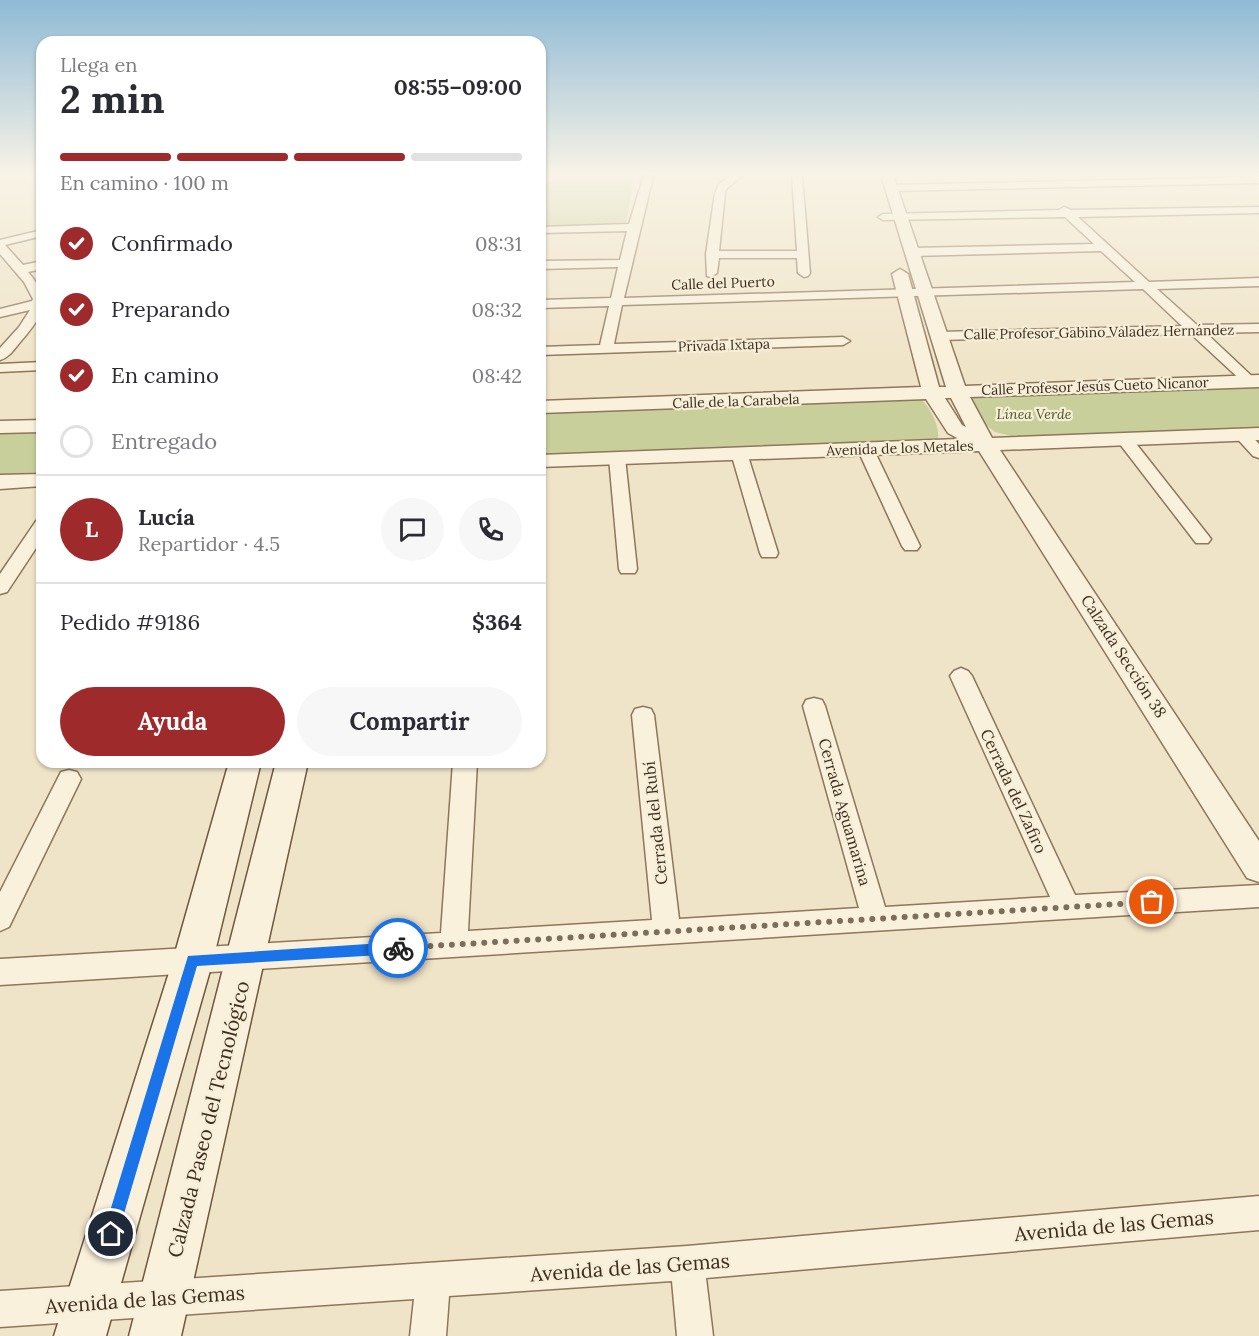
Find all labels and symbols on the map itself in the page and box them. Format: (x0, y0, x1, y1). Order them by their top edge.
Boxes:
street label: Calle del Puerto (671, 272, 775, 294)
street label: Calle Profesor Gabino Valadez Hernández (963, 321, 1235, 343)
street label: Privada Ixtapa (678, 334, 770, 356)
street label: Calle Profesor Jesús Cueto Nicanor (981, 373, 1209, 399)
street label: Calle de la Carabela (672, 390, 800, 412)
park label: Línea Verde (997, 405, 1072, 423)
street label: Avenida de los Metales (825, 436, 974, 460)
street label: Calzada Sección 38 (1077, 591, 1171, 721)
street label: Cerrada del Zafiro (976, 726, 1052, 856)
street label: Cerrada Aguamarina (814, 736, 876, 888)
street label: Cerrada del Rubí (639, 760, 671, 886)
pin (1126, 876, 1177, 927)
courier (368, 918, 428, 978)
street label: Calzada Paseo del Tecnológico (161, 978, 255, 1260)
street label: Avenida de las Gemas (1012, 1204, 1215, 1246)
pin (85, 1208, 136, 1259)
street label: Avenida de las Gemas (528, 1248, 731, 1287)
street label: Avenida de las Gemas (43, 1280, 246, 1319)

